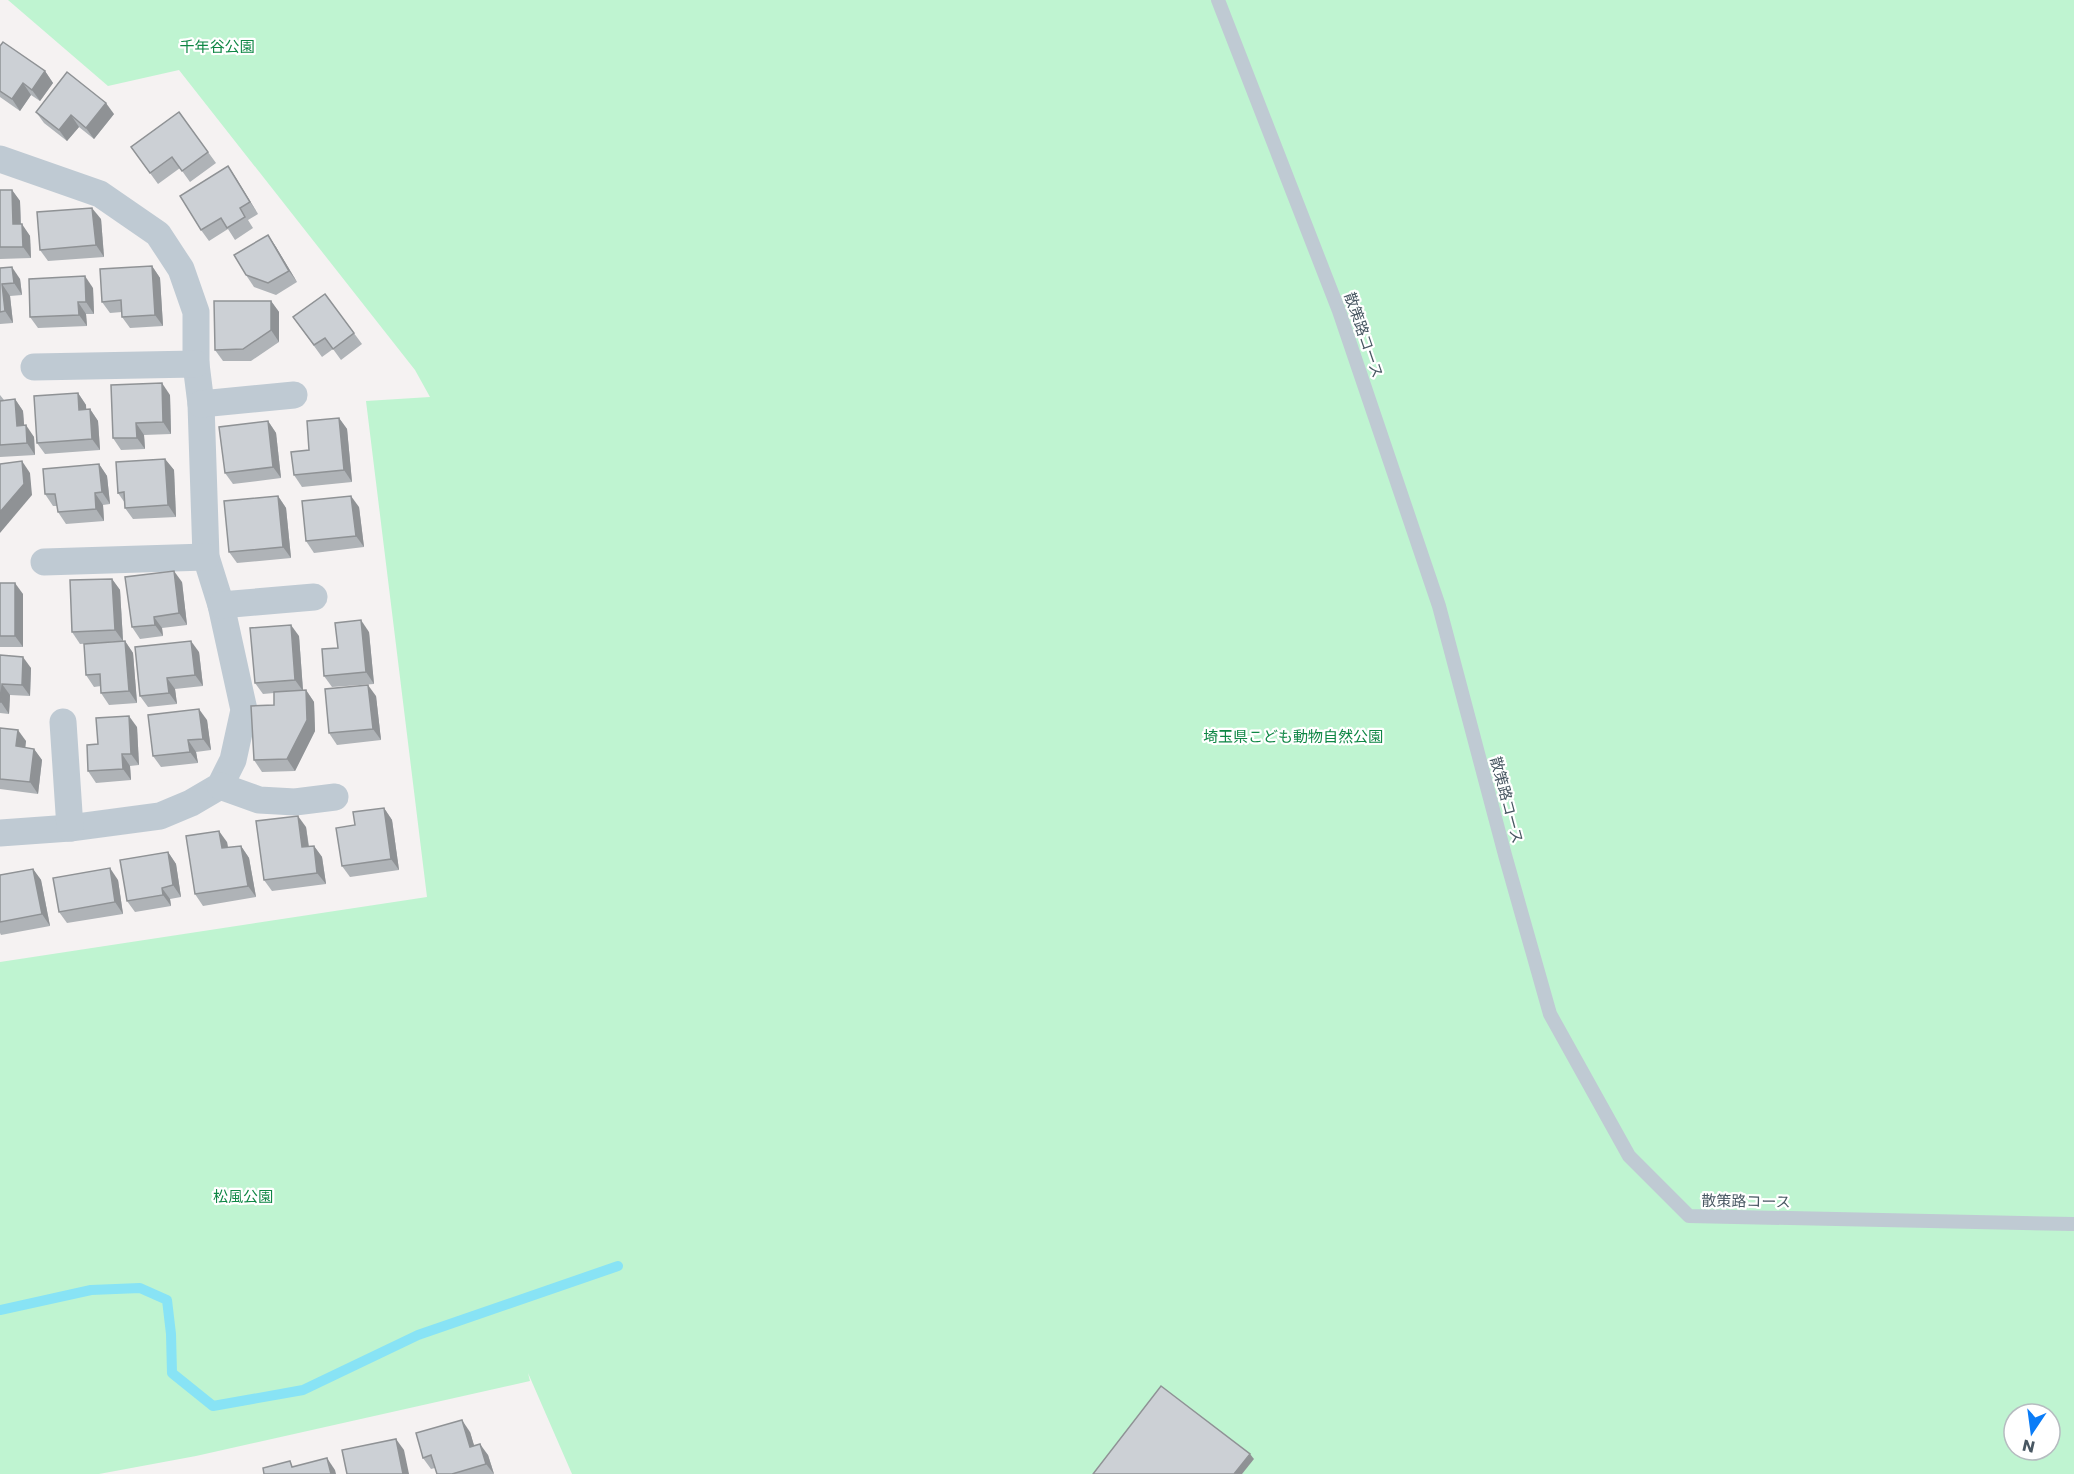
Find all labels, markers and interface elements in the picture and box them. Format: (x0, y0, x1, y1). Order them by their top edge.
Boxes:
park label: 千年谷公園 (179, 36, 255, 57)
street label: 散策路コース (1340, 289, 1388, 381)
park label: 埼玉県こども動物自然公園 (1203, 726, 1383, 747)
street label: 散策路コース (1485, 754, 1529, 846)
park label: 松風公園 (213, 1186, 273, 1207)
street label: 散策路コース (1701, 1190, 1791, 1212)
north arrow (2002, 1402, 2062, 1462)
text: N (2020, 1434, 2037, 1459)

